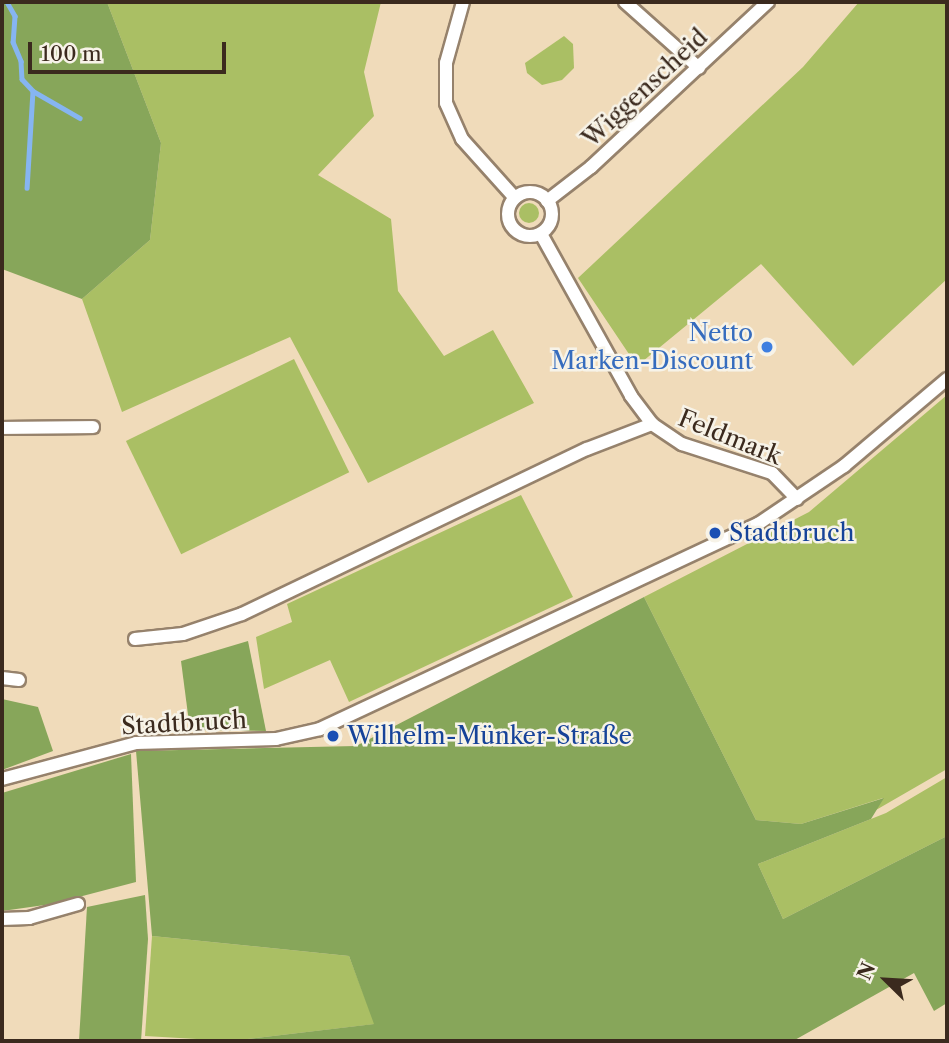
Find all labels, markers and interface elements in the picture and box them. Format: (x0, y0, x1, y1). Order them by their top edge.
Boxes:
street label: Wiggenscheid (576, 23, 714, 153)
scale bar (32, 28, 229, 72)
text: 100 m (41, 41, 102, 66)
place label: Netto Marken-Discount (551, 319, 753, 375)
marker: Netto Marken-Discount (759, 339, 775, 355)
street label: Feldmark (674, 403, 786, 471)
place label: Stadtbruch (729, 519, 855, 547)
marker: Stadtbruch (707, 525, 723, 541)
street label: Stadtbruch (121, 705, 247, 741)
place label: Wilhelm-Münker-Straße (347, 722, 632, 750)
marker: Wilhelm-Münker-Straße (325, 728, 341, 744)
north arrow (851, 945, 921, 1015)
text: N (852, 959, 880, 983)

